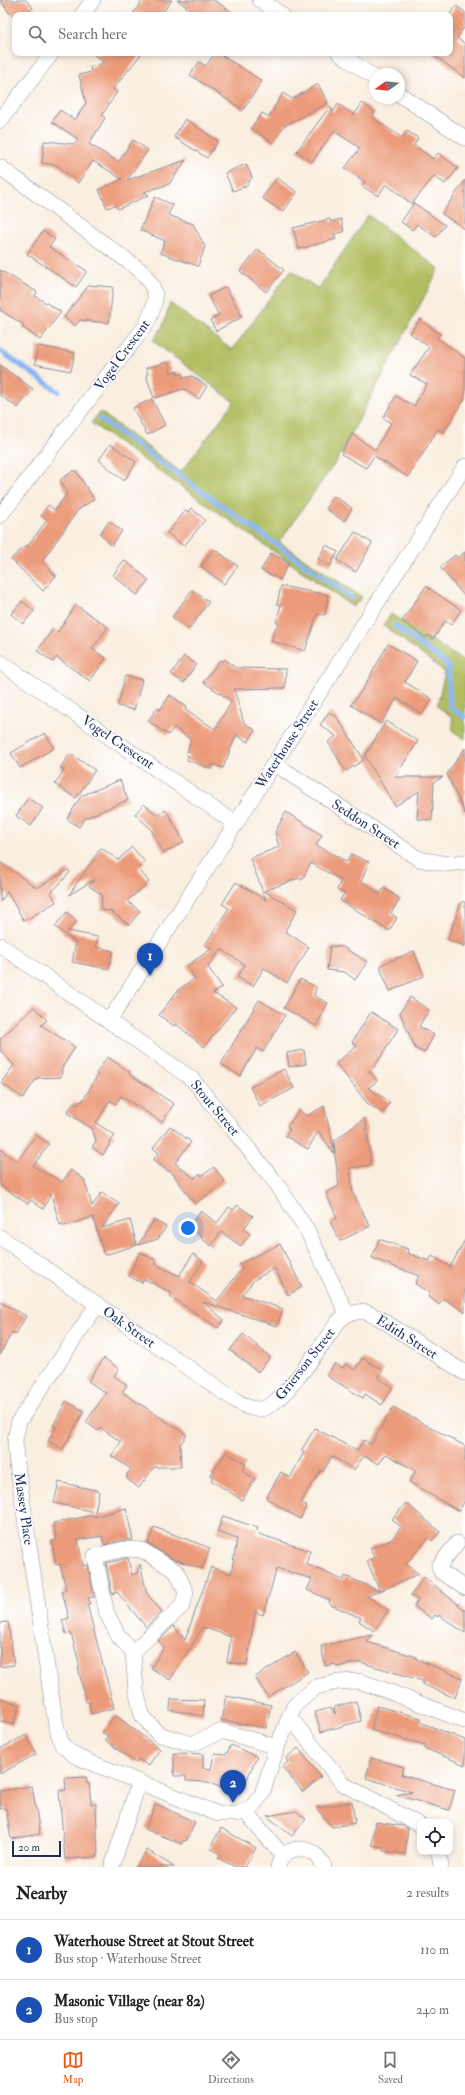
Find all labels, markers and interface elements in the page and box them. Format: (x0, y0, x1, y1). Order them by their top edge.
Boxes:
search box (12, 12, 453, 56)
icon: search (26, 23, 48, 45)
text: Search here (58, 25, 127, 44)
north arrow (369, 68, 405, 104)
street label: Vogel Crescent (90, 316, 154, 394)
street label: Waterhouse Street (251, 696, 322, 793)
street label: Vogel Crescent (78, 712, 158, 773)
street label: Seddon Street (329, 796, 404, 853)
pin: 1 (137, 943, 163, 976)
street label: Stout Street (187, 1077, 243, 1140)
your location (178, 1218, 198, 1238)
street label: Oak Street (99, 1303, 159, 1352)
street label: Edith Street (373, 1311, 441, 1363)
street label: Grierson Street (271, 1324, 339, 1404)
street label: Massey Place (10, 1472, 38, 1547)
pin: 2 (220, 1770, 246, 1803)
map controls (417, 1819, 453, 1855)
button: locate (417, 1819, 453, 1855)
scale bar (12, 1839, 61, 1858)
text: 20 m (18, 1841, 40, 1854)
text: Nearby (16, 1883, 67, 1904)
text: 2 results (406, 1885, 449, 1901)
text: Waterhouse Street at Stout Street (54, 1932, 254, 1951)
text: 1 (27, 1942, 31, 1958)
text: 110 m (420, 1942, 449, 1958)
text: Bus stop · Waterhouse Street (54, 1951, 202, 1967)
text: Masonic Village (near 82) (54, 1992, 205, 2011)
text: 2 (26, 2002, 32, 2018)
text: 240 m (416, 2002, 449, 2018)
text: Bus stop (54, 2011, 98, 2027)
tab: Map (62, 2049, 84, 2086)
tab: Directions (208, 2049, 254, 2086)
tab: Saved (378, 2049, 403, 2086)

